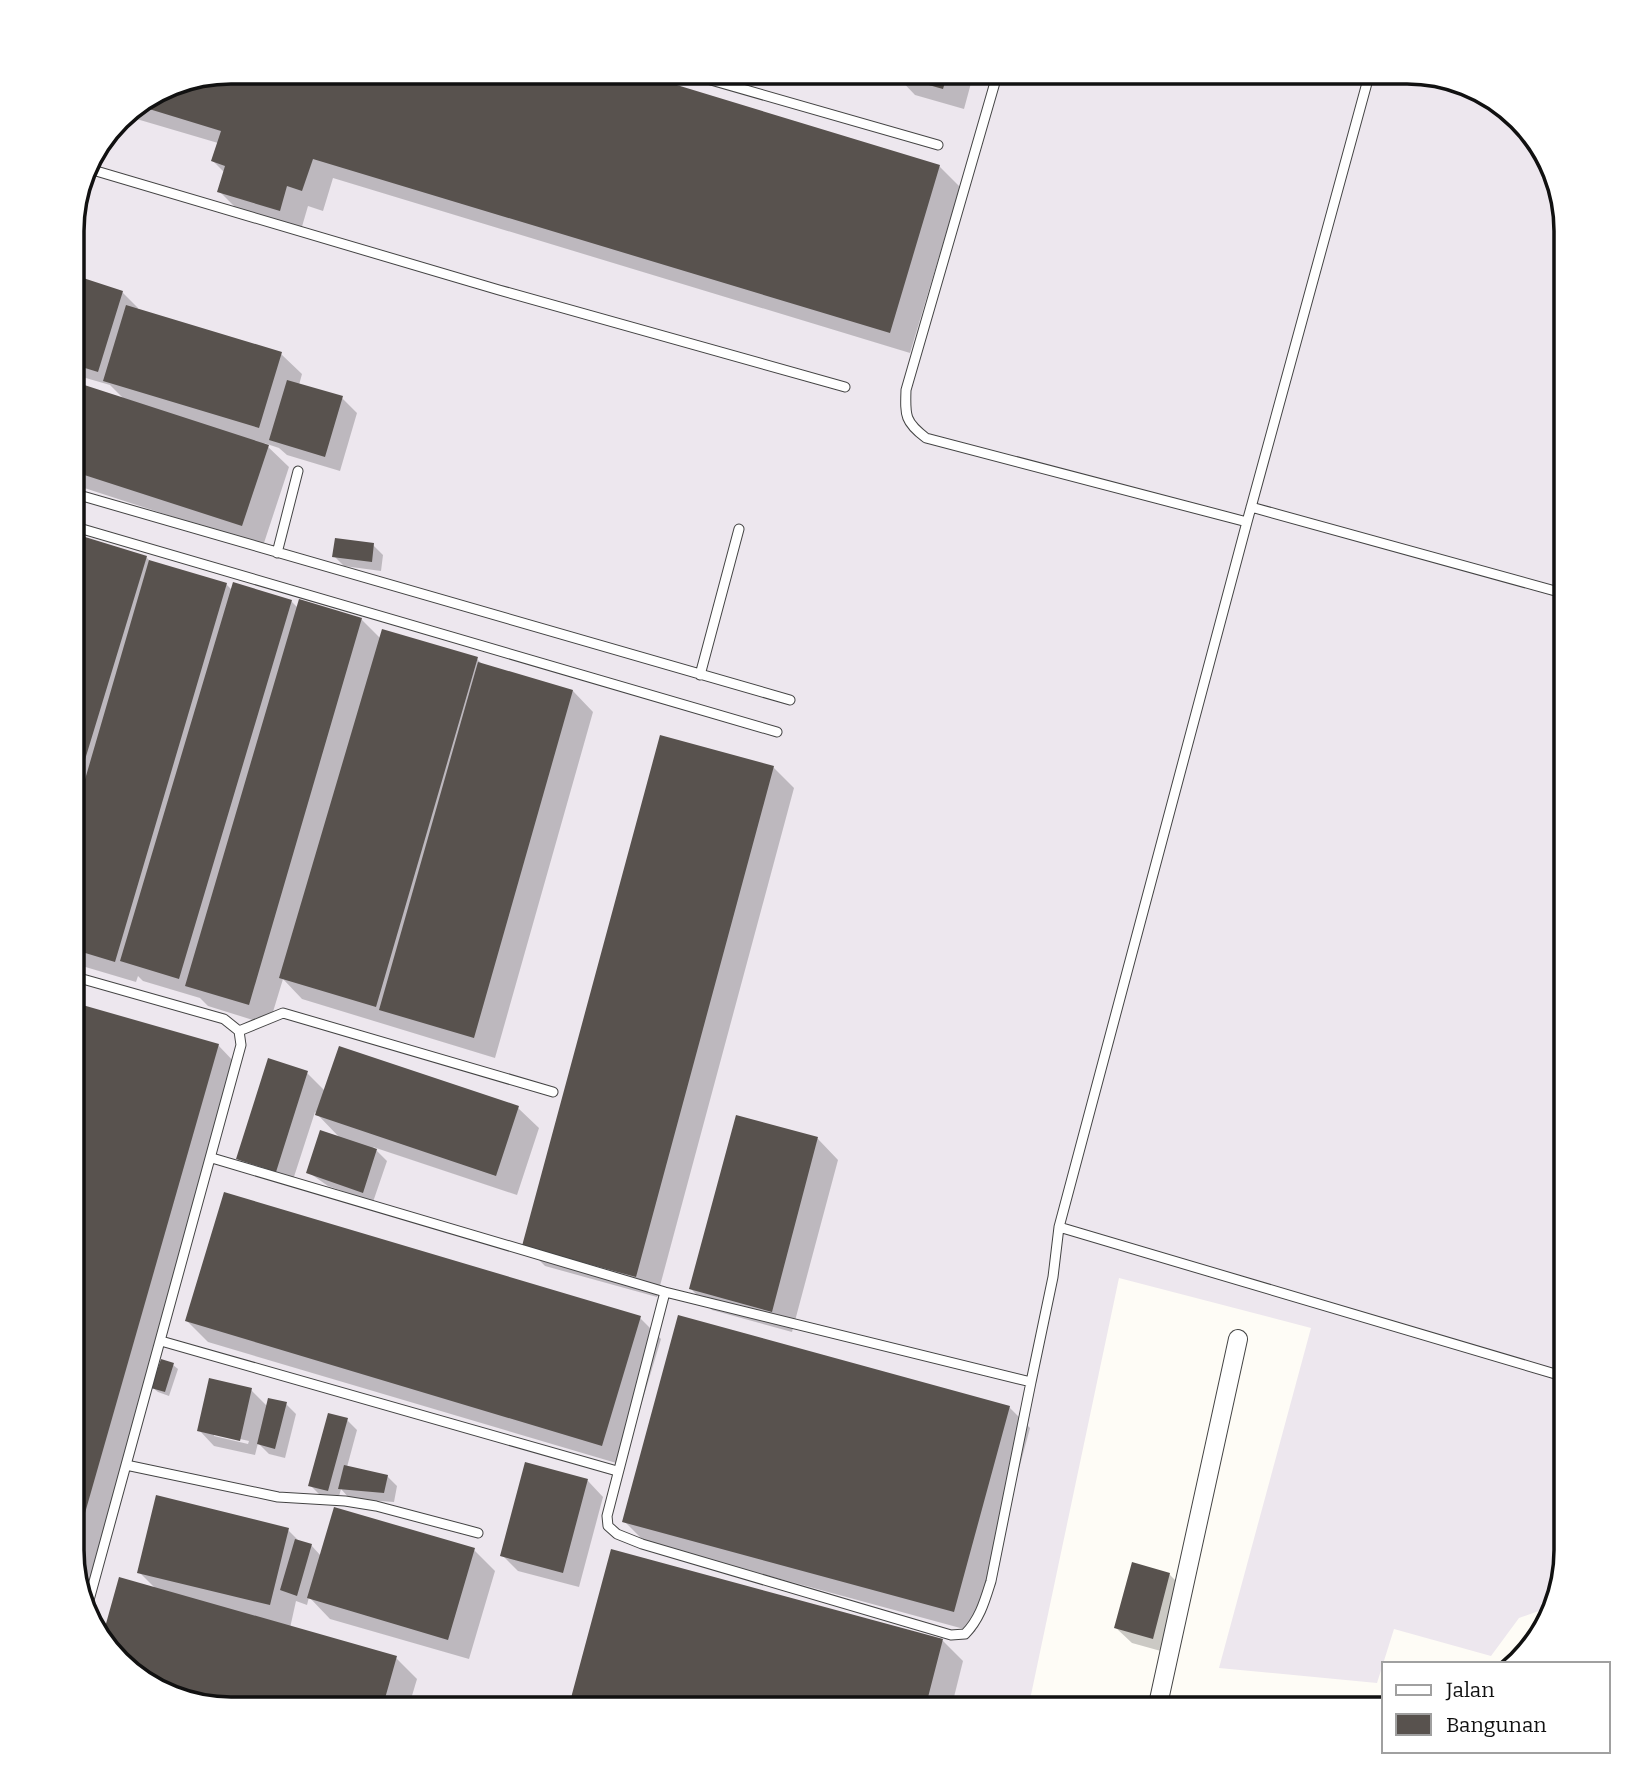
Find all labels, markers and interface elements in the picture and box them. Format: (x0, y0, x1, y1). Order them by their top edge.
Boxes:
legend (1382, 1662, 1610, 1753)
text: Jalan (1445, 1677, 1495, 1703)
text: Bangunan (1446, 1712, 1547, 1738)

